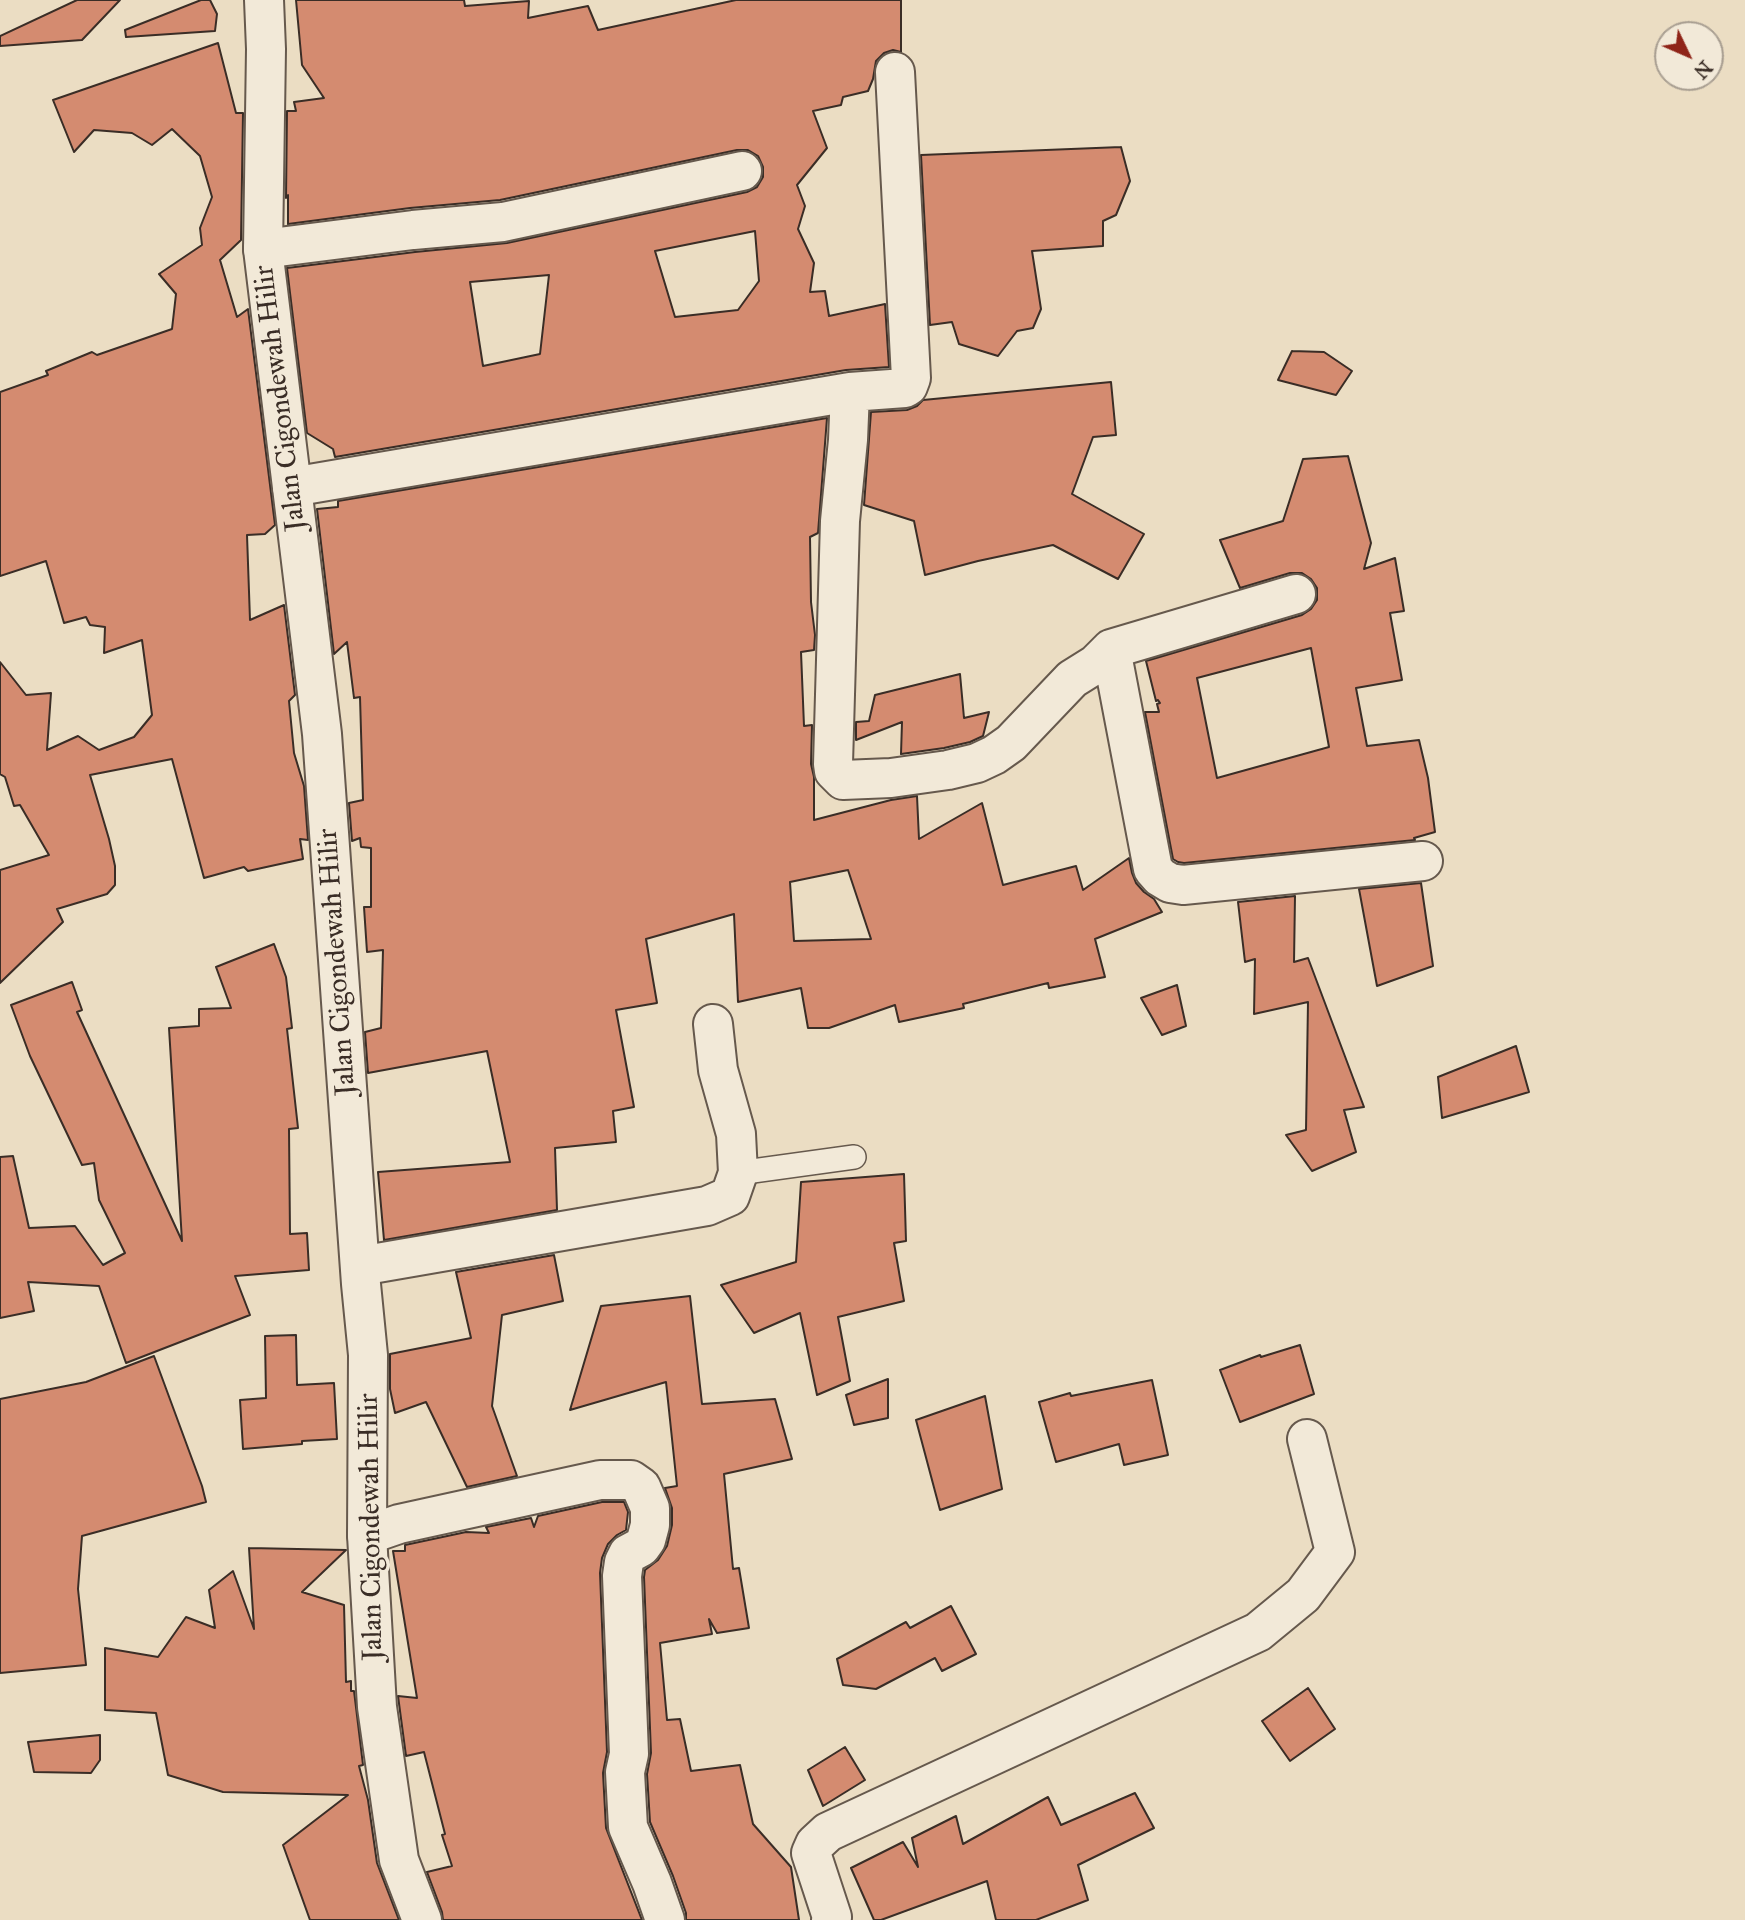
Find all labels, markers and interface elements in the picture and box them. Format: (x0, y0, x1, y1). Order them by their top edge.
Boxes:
north arrow (1654, 21, 1724, 91)
text: N (1689, 56, 1717, 83)
street label: Jalan Cigondewah Hilir (248, 263, 314, 533)
street label: Jalan Cigondewah Hilir (312, 827, 364, 1097)
street label: Jalan Cigondewah Hilir (353, 1393, 391, 1661)

